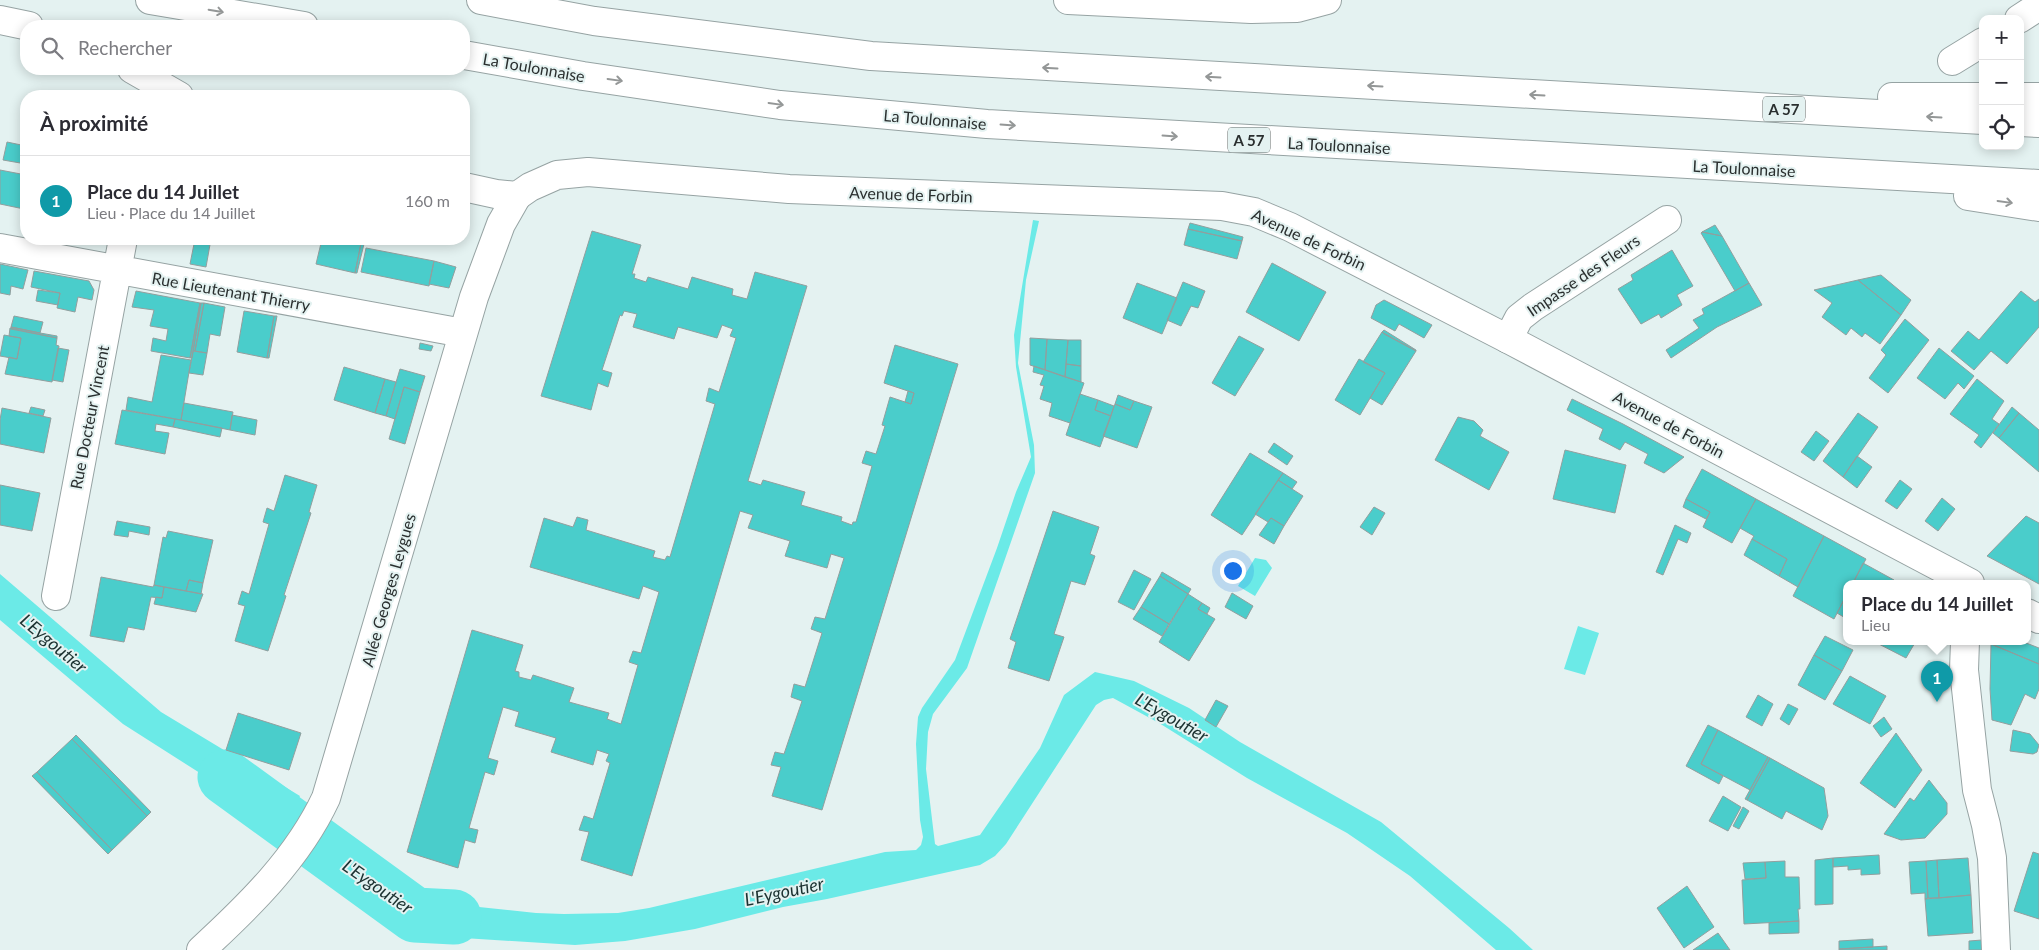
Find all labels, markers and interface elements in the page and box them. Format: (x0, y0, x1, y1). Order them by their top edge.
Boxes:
one-way arrow (207, 6, 223, 16)
map controls (1979, 15, 2024, 150)
button: + (1979, 15, 2024, 60)
search box (20, 20, 470, 75)
icon: search (38, 34, 66, 62)
text: Rechercher (78, 36, 172, 59)
street label: La Toulonnaise (482, 49, 586, 85)
button: − (1979, 60, 2024, 105)
one-way arrow (1043, 63, 1059, 72)
one-way arrow (1205, 72, 1221, 81)
one-way arrow (607, 76, 623, 86)
one-way arrow (1367, 81, 1383, 90)
one-way arrow (1529, 90, 1545, 99)
road number: A 57 (1763, 96, 1805, 122)
one-way arrow (768, 99, 784, 109)
street label: La Toulonnaise (883, 105, 987, 133)
button: locate (1979, 105, 2024, 150)
text: À proximité (40, 110, 148, 135)
one-way arrow (1926, 112, 1942, 121)
one-way arrow (999, 121, 1015, 130)
road number: A 57 (1228, 128, 1270, 152)
one-way arrow (1161, 131, 1177, 140)
street label: La Toulonnaise (1287, 133, 1391, 157)
street label: La Toulonnaise (1692, 156, 1796, 180)
text: Place du 14 Juillet (87, 180, 239, 203)
street label: Avenue de Forbin (849, 182, 973, 206)
text: 1 (51, 191, 61, 210)
text: 160 m (405, 191, 450, 210)
one-way arrow (1997, 197, 2013, 207)
text: Lieu · Place du 14 Juillet (87, 203, 255, 222)
street label: Avenue de Forbin (1249, 204, 1369, 274)
street label: Impasse des Fleurs (1523, 230, 1643, 320)
street label: Rue Lieutenant Thierry (150, 268, 312, 314)
street label: Rue Docteur Vincent (66, 343, 112, 491)
street label: Avenue de Forbin (1610, 387, 1728, 461)
street label: Allée Georges Leygues (357, 511, 419, 669)
your location (1220, 558, 1246, 584)
popup (1843, 580, 2031, 645)
text: Place du 14 Juillet (1861, 592, 2013, 615)
water label: L'Eygoutier (16, 609, 93, 678)
text: Lieu (1861, 615, 1890, 634)
pin: 1 (1921, 661, 1953, 702)
water label: L'Eygoutier (1132, 687, 1213, 747)
water label: L'Eygoutier (339, 854, 418, 919)
water label: L'Eygoutier (742, 872, 826, 910)

